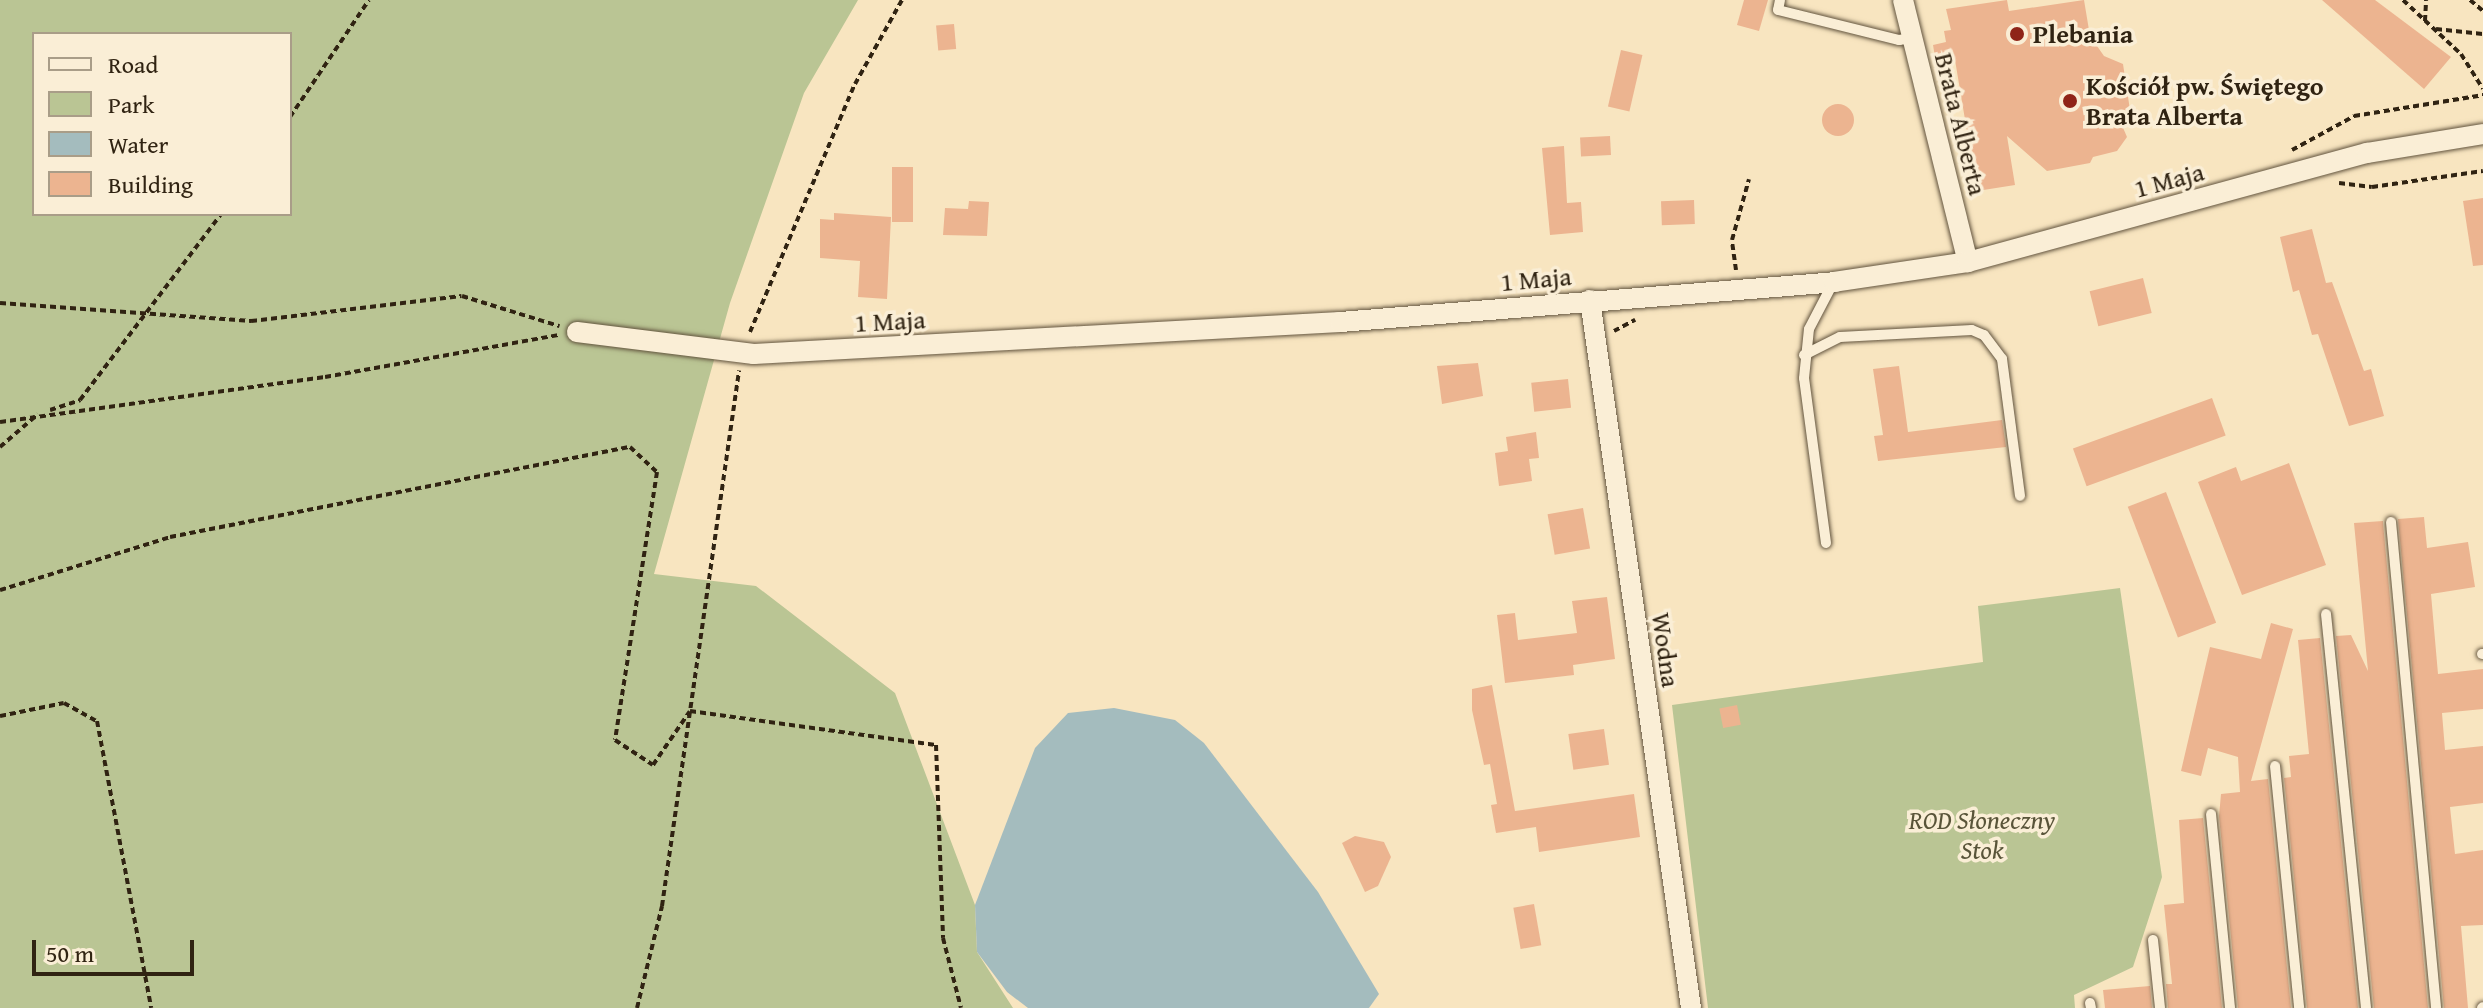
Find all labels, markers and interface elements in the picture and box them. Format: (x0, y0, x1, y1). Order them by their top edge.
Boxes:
place label: Plebania (2033, 18, 2133, 50)
marker: Plebania (2008, 25, 2026, 43)
legend (32, 32, 292, 216)
text: Road (108, 47, 158, 82)
street label: Brata Alberta (1928, 50, 1994, 198)
place label: Kościół pw. Świętego Brata Alberta (2086, 70, 2324, 132)
text: Park (108, 87, 154, 122)
marker: Kościół pw. Świętego Brata Alberta (2061, 92, 2079, 110)
text: Water (108, 127, 168, 162)
street label: 1 Maja (2131, 156, 2207, 204)
text: Building (108, 167, 193, 202)
street label: 1 Maja (1499, 260, 1573, 298)
street label: 1 Maja (854, 304, 926, 338)
street label: Wodna (1645, 611, 1687, 689)
park label: ROD Słoneczny Stok (1909, 804, 2055, 866)
scale bar (36, 924, 198, 974)
text: 50 m (46, 936, 94, 971)

